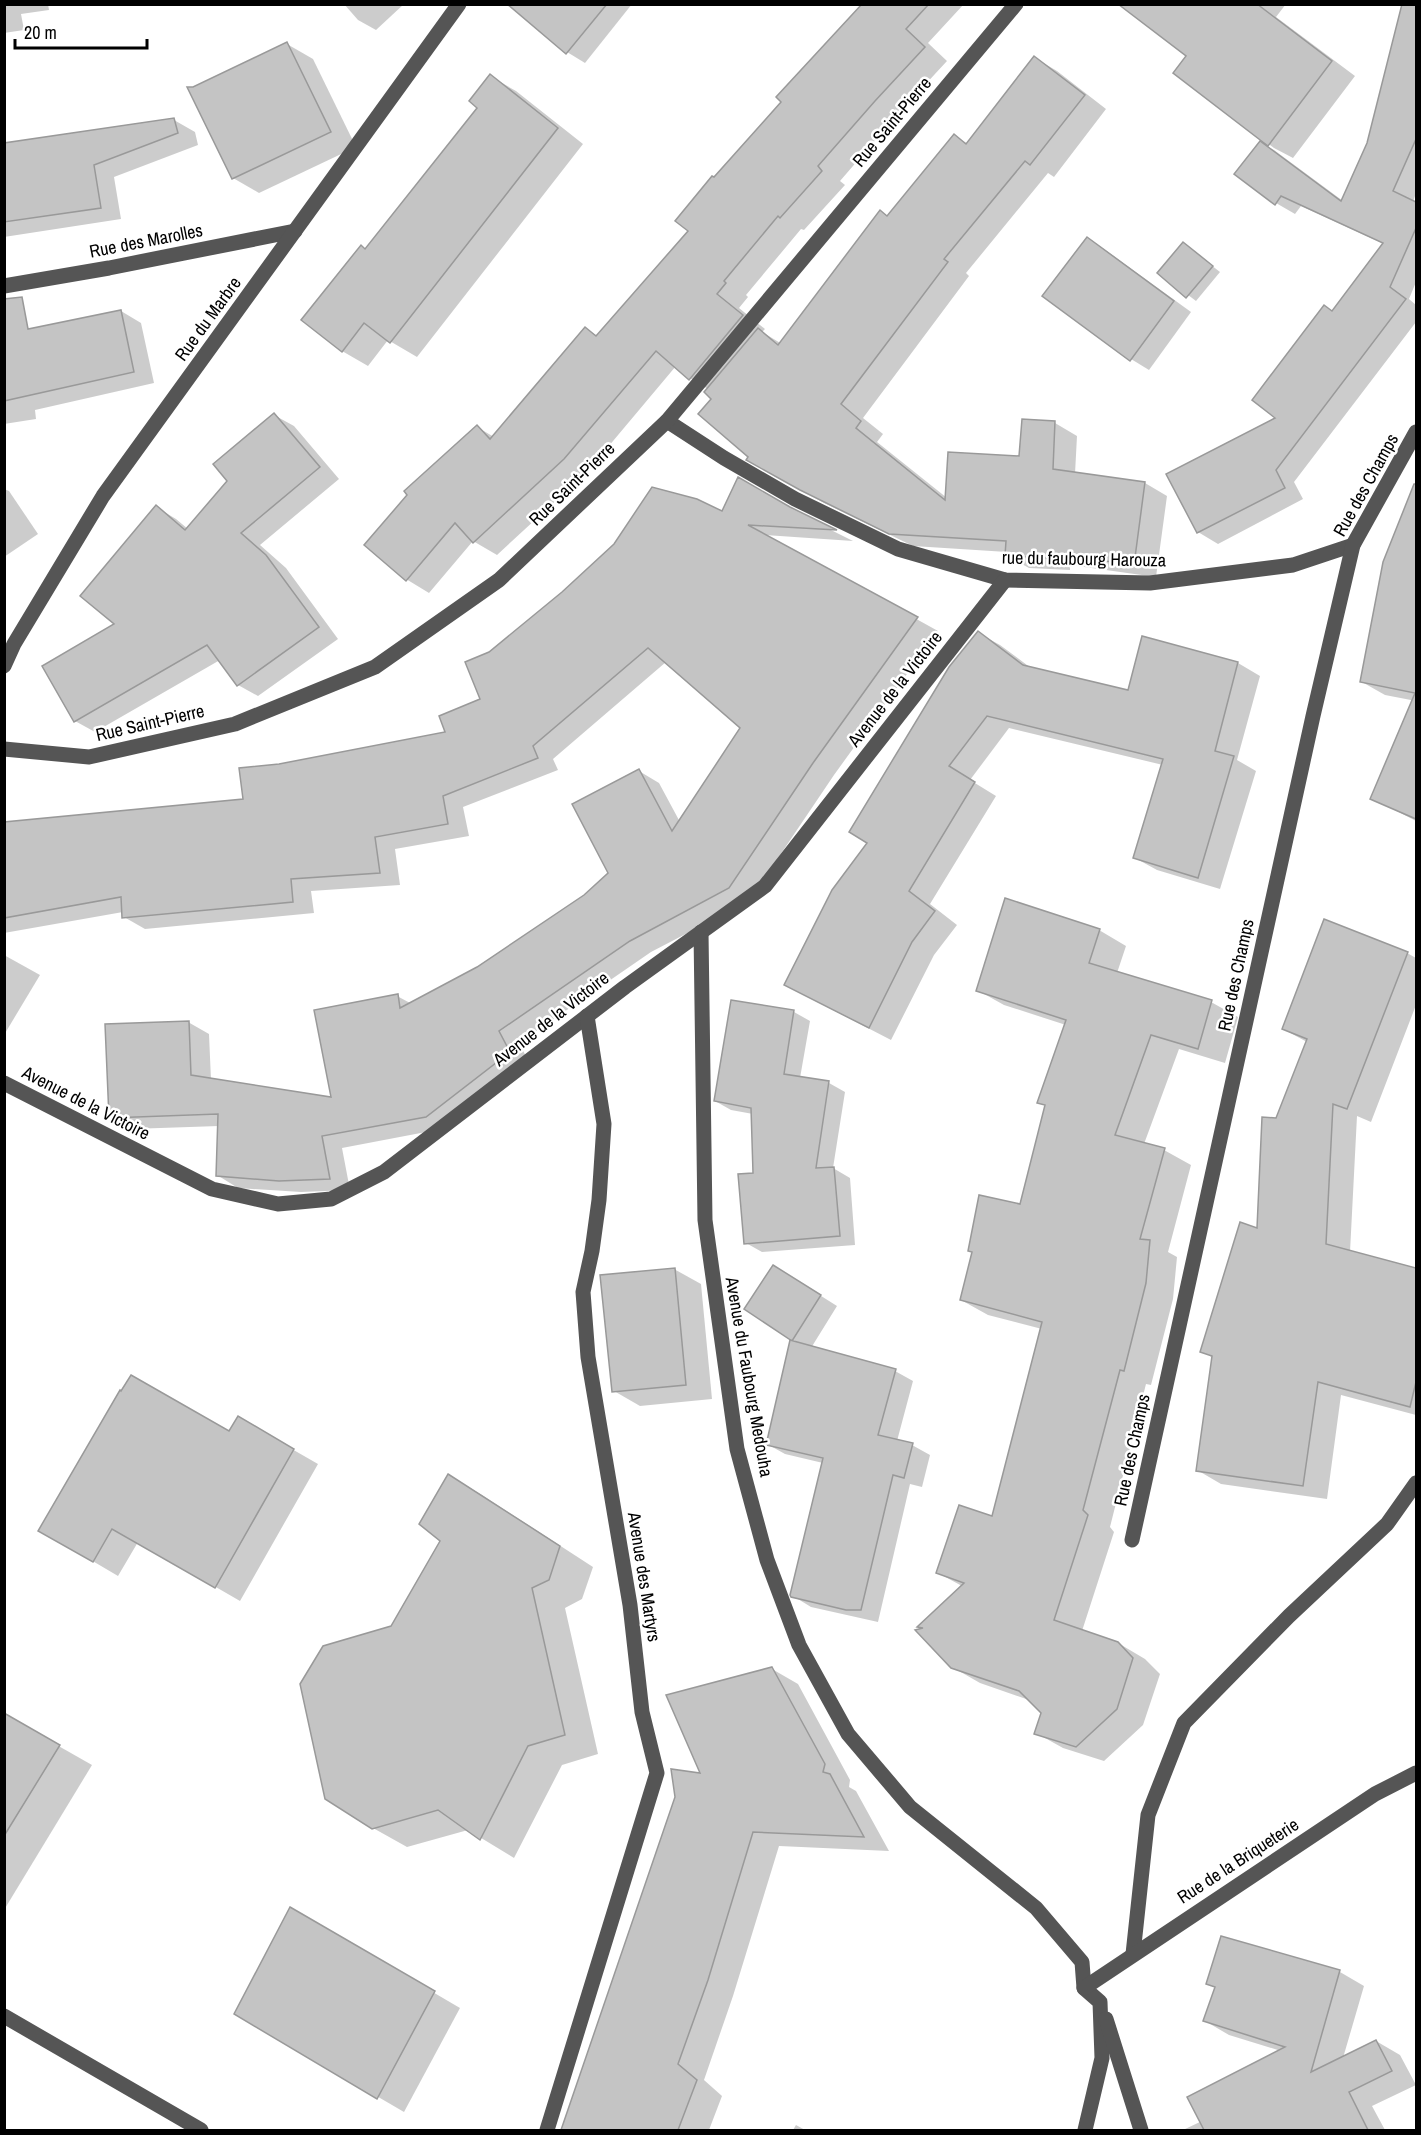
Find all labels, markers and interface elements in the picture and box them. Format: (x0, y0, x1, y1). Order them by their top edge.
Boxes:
scale bar (15, 12, 147, 50)
text: 20 m (24, 20, 57, 45)
street label: Rue Saint-Pierre (846, 71, 937, 172)
street label: Rue des Marolles (87, 217, 205, 264)
street label: Rue du Marbre (169, 272, 247, 366)
street label: Rue des Champs (1327, 429, 1404, 541)
street label: Rue Saint-Pierre (523, 436, 620, 531)
street label: rue du faubourg Harouza (1002, 545, 1166, 572)
street label: Avenue de la Victoire (841, 626, 948, 753)
street label: Rue Saint-Pierre (93, 698, 207, 747)
street label: Rue des Champs (1211, 917, 1260, 1033)
street label: Avenue de la Victoire (487, 965, 614, 1072)
street label: Avenue de la Victoire (17, 1059, 155, 1146)
street label: Avenue du Faubourg Medouha (719, 1274, 779, 1479)
street label: Rue des Champs (1107, 1392, 1156, 1508)
street label: Avenue des Martyrs (622, 1509, 667, 1644)
street label: Rue de la Briqueterie (1172, 1812, 1303, 1909)

